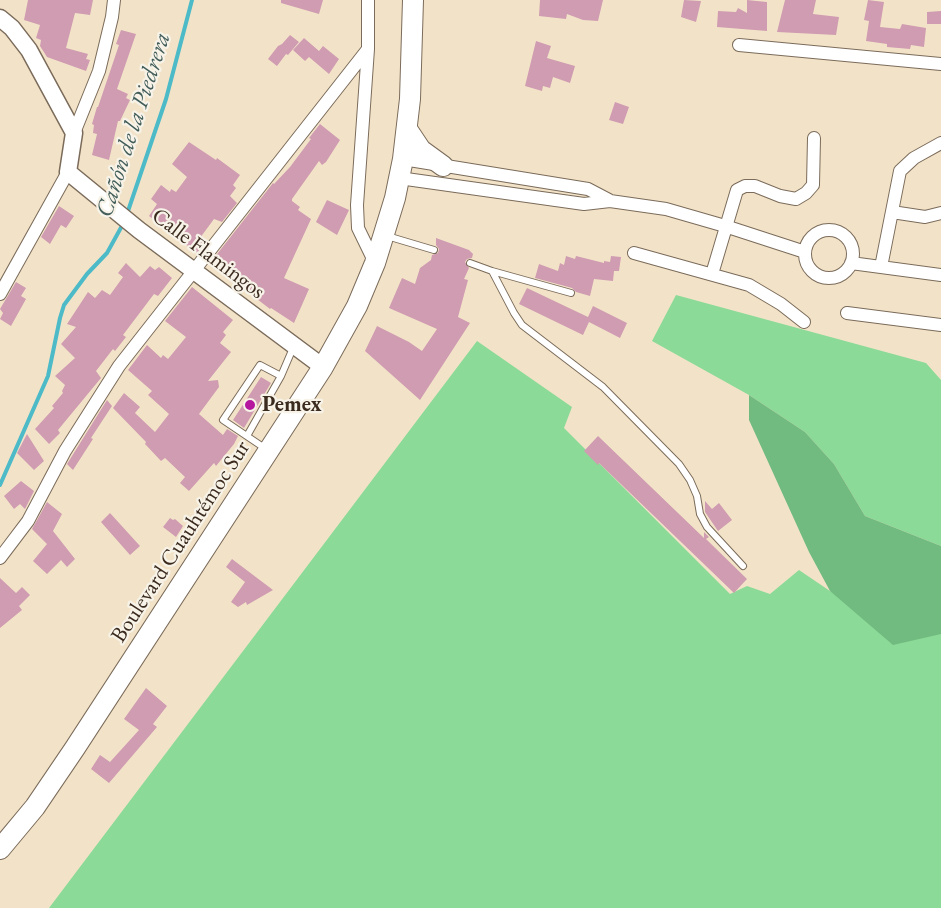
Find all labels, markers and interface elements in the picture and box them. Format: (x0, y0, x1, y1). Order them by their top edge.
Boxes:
water label: Cañón de la Piedrera (91, 29, 177, 221)
street label: Calle Flamingos (146, 203, 270, 305)
place label: Pemex (262, 392, 322, 418)
marker: Pemex (243, 398, 257, 412)
street label: Boulevard Cuauhtémoc Sur (106, 436, 256, 648)

